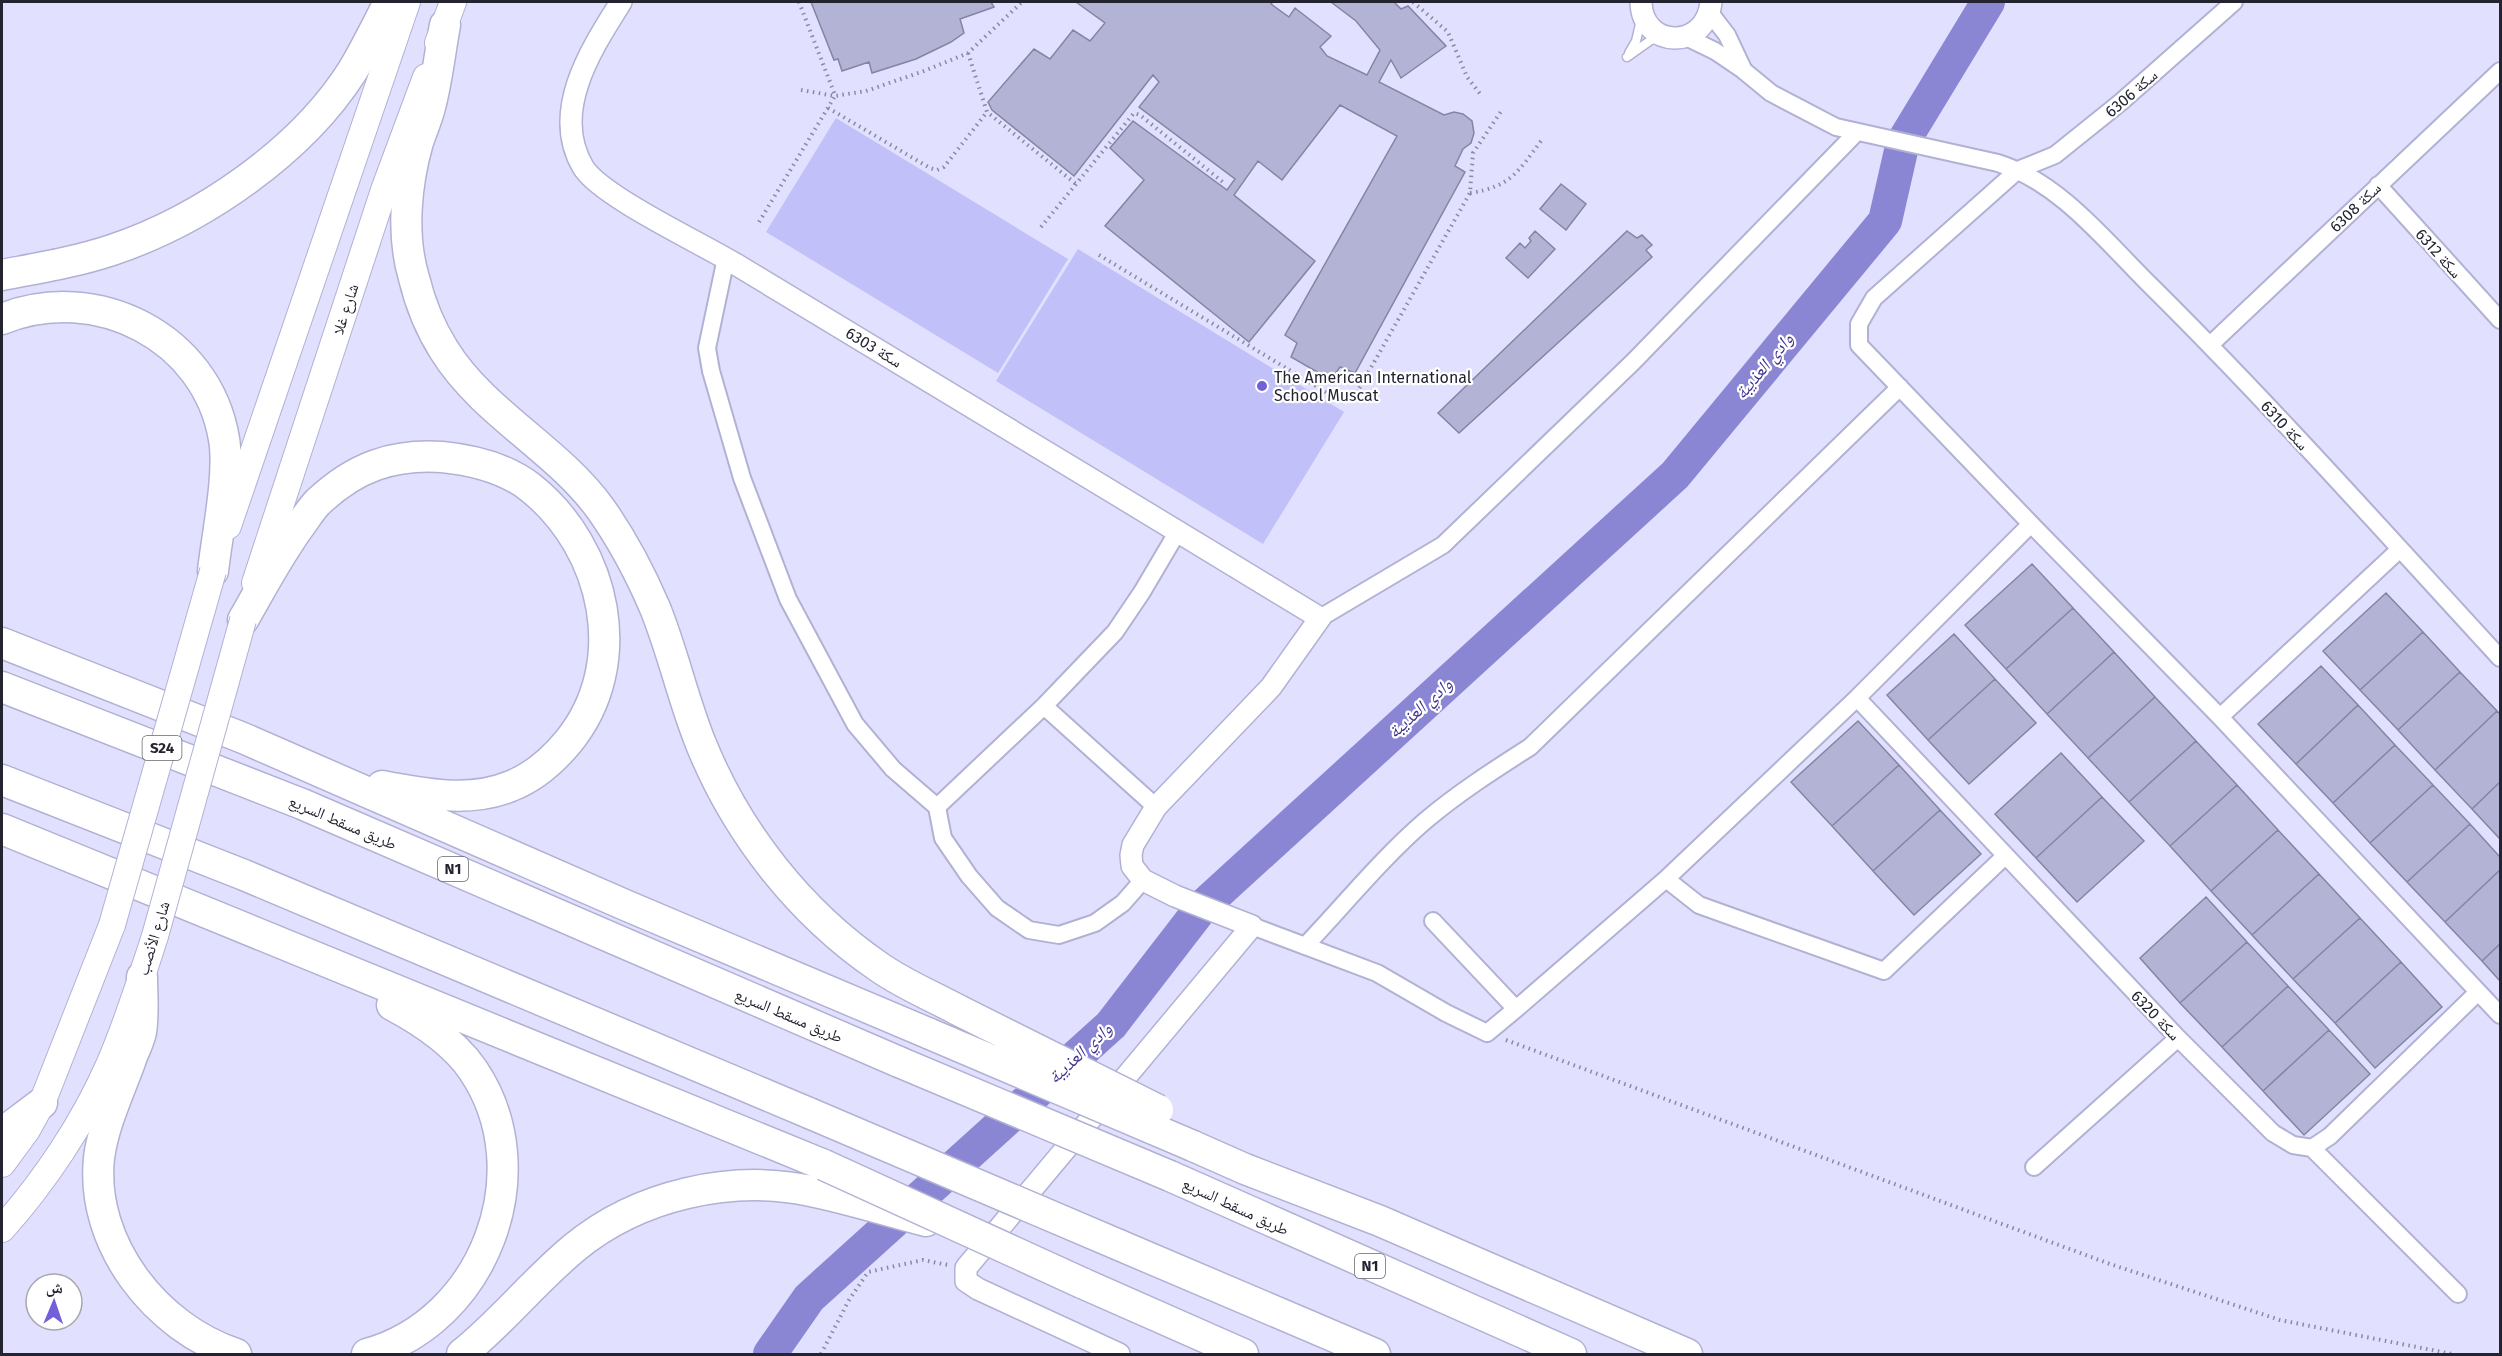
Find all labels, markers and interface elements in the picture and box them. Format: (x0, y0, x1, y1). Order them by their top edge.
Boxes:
street label: سكة 6306 (2101, 65, 2161, 121)
street label: سكة 6308 (2326, 178, 2385, 236)
street label: سكة 6312 (2411, 225, 2466, 282)
street label: شارع غلا (328, 281, 364, 337)
street label: سكة 6303 (842, 323, 905, 372)
water label: وادي العذيبة (1730, 328, 1801, 406)
place label: The American International School Muscat (1274, 368, 1472, 405)
marker: The American International School Muscat (1255, 379, 1269, 393)
street label: سكة 6310 (2257, 396, 2312, 454)
water label: وادي العذيبة (1383, 673, 1460, 745)
road number: S24 (142, 736, 182, 760)
street label: طريق مسقط السريع (286, 791, 400, 855)
road number: N1 (438, 857, 468, 881)
street label: شارع الأنصب (133, 899, 175, 978)
street label: طريق مسقط السريع (732, 984, 846, 1048)
street label: سكة 6320 (2127, 986, 2184, 1044)
water label: وادي العذيبة (1043, 1017, 1119, 1091)
street label: طريق مسقط السريع (1179, 1174, 1292, 1240)
road number: N1 (1355, 1254, 1385, 1278)
north arrow (24, 1272, 84, 1332)
text: ش (46, 1278, 63, 1297)

